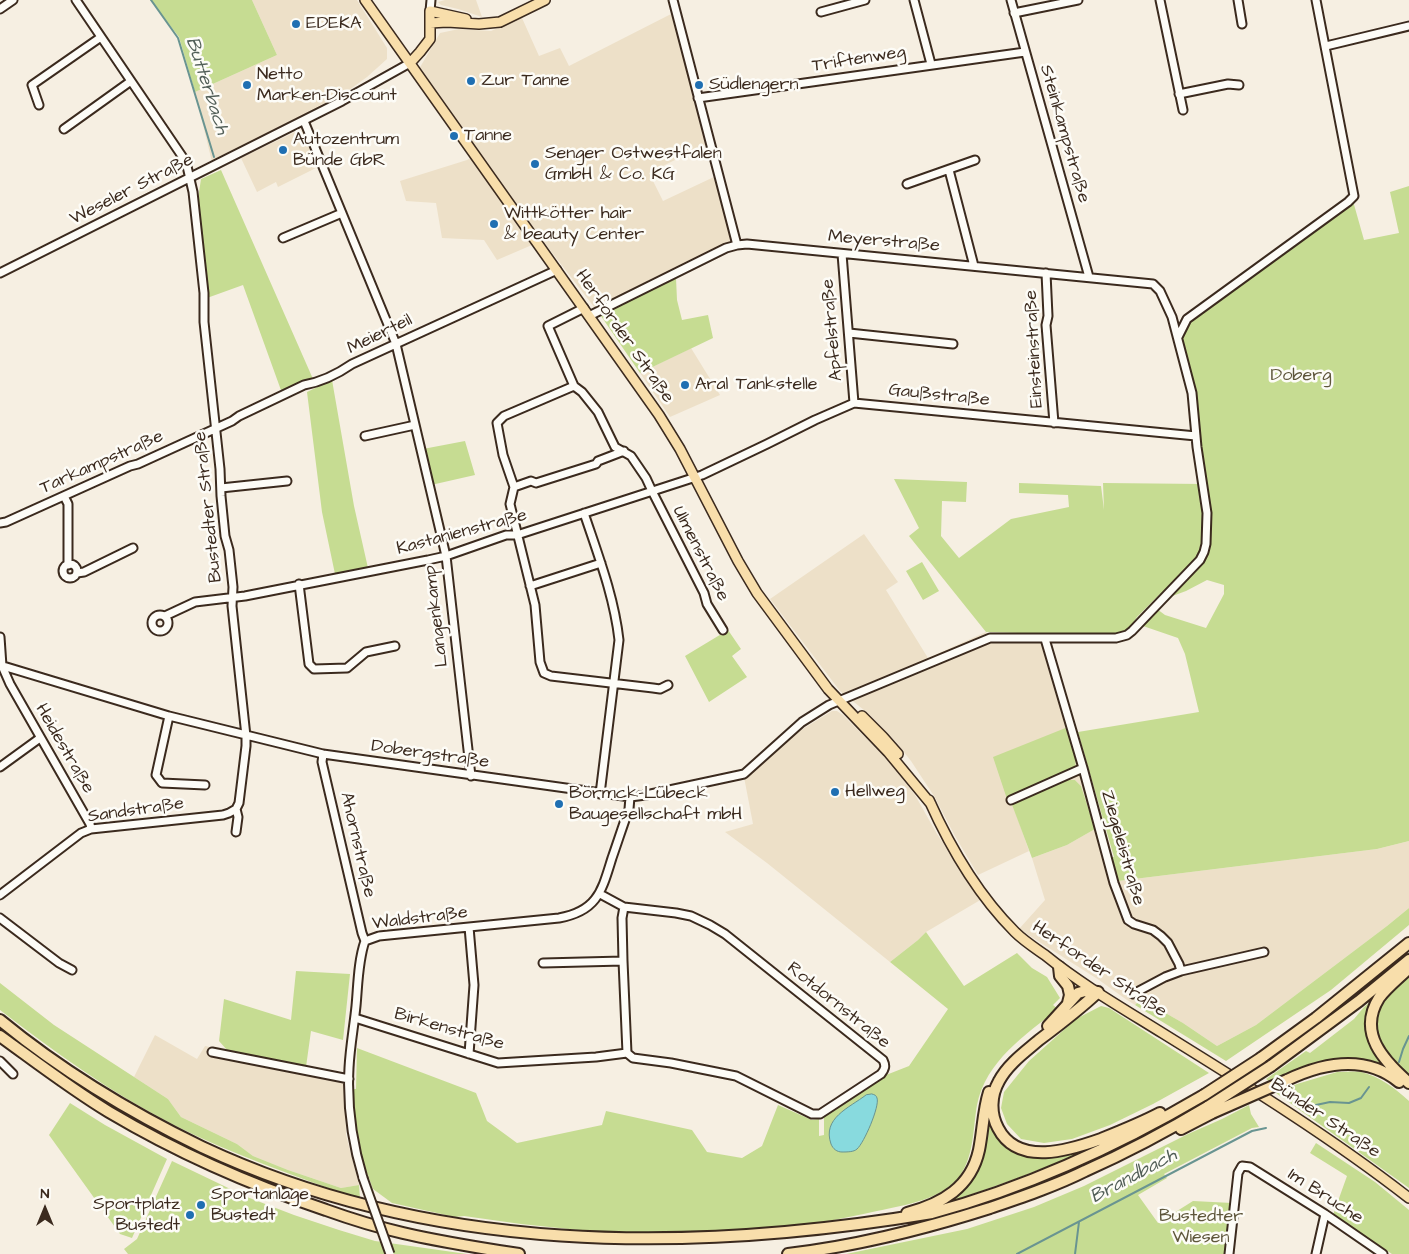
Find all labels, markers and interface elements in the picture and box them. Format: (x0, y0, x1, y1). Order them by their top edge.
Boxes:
place label: EDEKA (306, 13, 361, 35)
marker: EDEKA (290, 18, 302, 30)
water label: Butterbach (180, 34, 232, 138)
street label: Triftenweg (811, 42, 907, 78)
street label: Steinkampstraße (1034, 63, 1094, 205)
place label: Netto Marken-Discount (257, 64, 397, 106)
place label: Zur Tanne (481, 70, 570, 92)
place label: Südlengern (709, 74, 798, 96)
marker: Zur Tanne (465, 75, 477, 87)
marker: Netto Marken-Discount (241, 79, 253, 91)
marker: Südlengern (693, 79, 705, 91)
place label: Tanne (464, 125, 512, 147)
place label: Autozentrum Bünde GbR (293, 129, 399, 172)
marker: Tanne (448, 130, 460, 142)
place label: Senger Ostwestfalen GmbH & Co. KG (545, 143, 722, 186)
marker: Autozentrum Bünde GbR (277, 144, 289, 156)
street label: Weseler Straße (67, 150, 197, 230)
marker: Senger Ostwestfalen GmbH & Co. KG (529, 158, 541, 170)
place label: Wittkötter hair & beauty Center (504, 203, 644, 245)
marker: Wittkötter hair & beauty Center (488, 218, 500, 230)
street label: Meyerstraße (827, 226, 941, 258)
street label: Herforder Straße (570, 266, 678, 408)
street label: Apfelstraße (818, 278, 848, 382)
street label: Einsteinstraße (1021, 289, 1049, 409)
street label: Meierteil (344, 310, 416, 360)
park label: Doberg (1271, 365, 1331, 387)
place label: Aral Tankstelle (695, 374, 818, 396)
marker: Aral Tankstelle (679, 379, 691, 391)
street label: Gaußstraße (887, 380, 991, 412)
street label: Tarkampstraße (37, 426, 167, 500)
street label: Bustedter Straße (190, 430, 228, 584)
street label: Ulmenstraße (667, 503, 733, 605)
street label: Kastanienstraße (395, 505, 529, 561)
street label: Langenkamp (420, 564, 454, 668)
street label: Heidestraße (30, 700, 98, 798)
street label: Dobergstraße (370, 736, 490, 774)
place label: Hellweg (845, 781, 905, 803)
place label: Börmck-Lübeck Baugesellschaft mbH (569, 783, 742, 826)
marker: Hellweg (829, 786, 841, 798)
street label: Ziegeleistraße (1095, 788, 1149, 908)
street label: Ahornstraße (334, 790, 380, 900)
street label: Sandstraße (87, 794, 185, 828)
marker: Börmck-Lübeck Baugesellschaft mbH (553, 798, 565, 810)
street label: Waldstraße (371, 902, 469, 936)
street label: Herforder Straße (1028, 917, 1170, 1023)
street label: Rotdornstraße (782, 958, 894, 1054)
street label: Birkenstraße (392, 1004, 506, 1056)
street label: Bünder Straße (1266, 1074, 1384, 1164)
water label: Brandbach (1087, 1145, 1181, 1209)
street label: Im Bruche (1283, 1165, 1367, 1229)
north arrow (20, 1184, 70, 1234)
text: N (41, 1184, 49, 1204)
place label: Sportanlage Bustedt (211, 1184, 309, 1226)
place label: Sportplatz Bustedt (93, 1194, 180, 1236)
marker: Sportanlage Bustedt (195, 1199, 207, 1211)
park label: Bustedter Wiesen (1159, 1206, 1243, 1248)
marker: Sportplatz Bustedt (184, 1209, 196, 1221)

